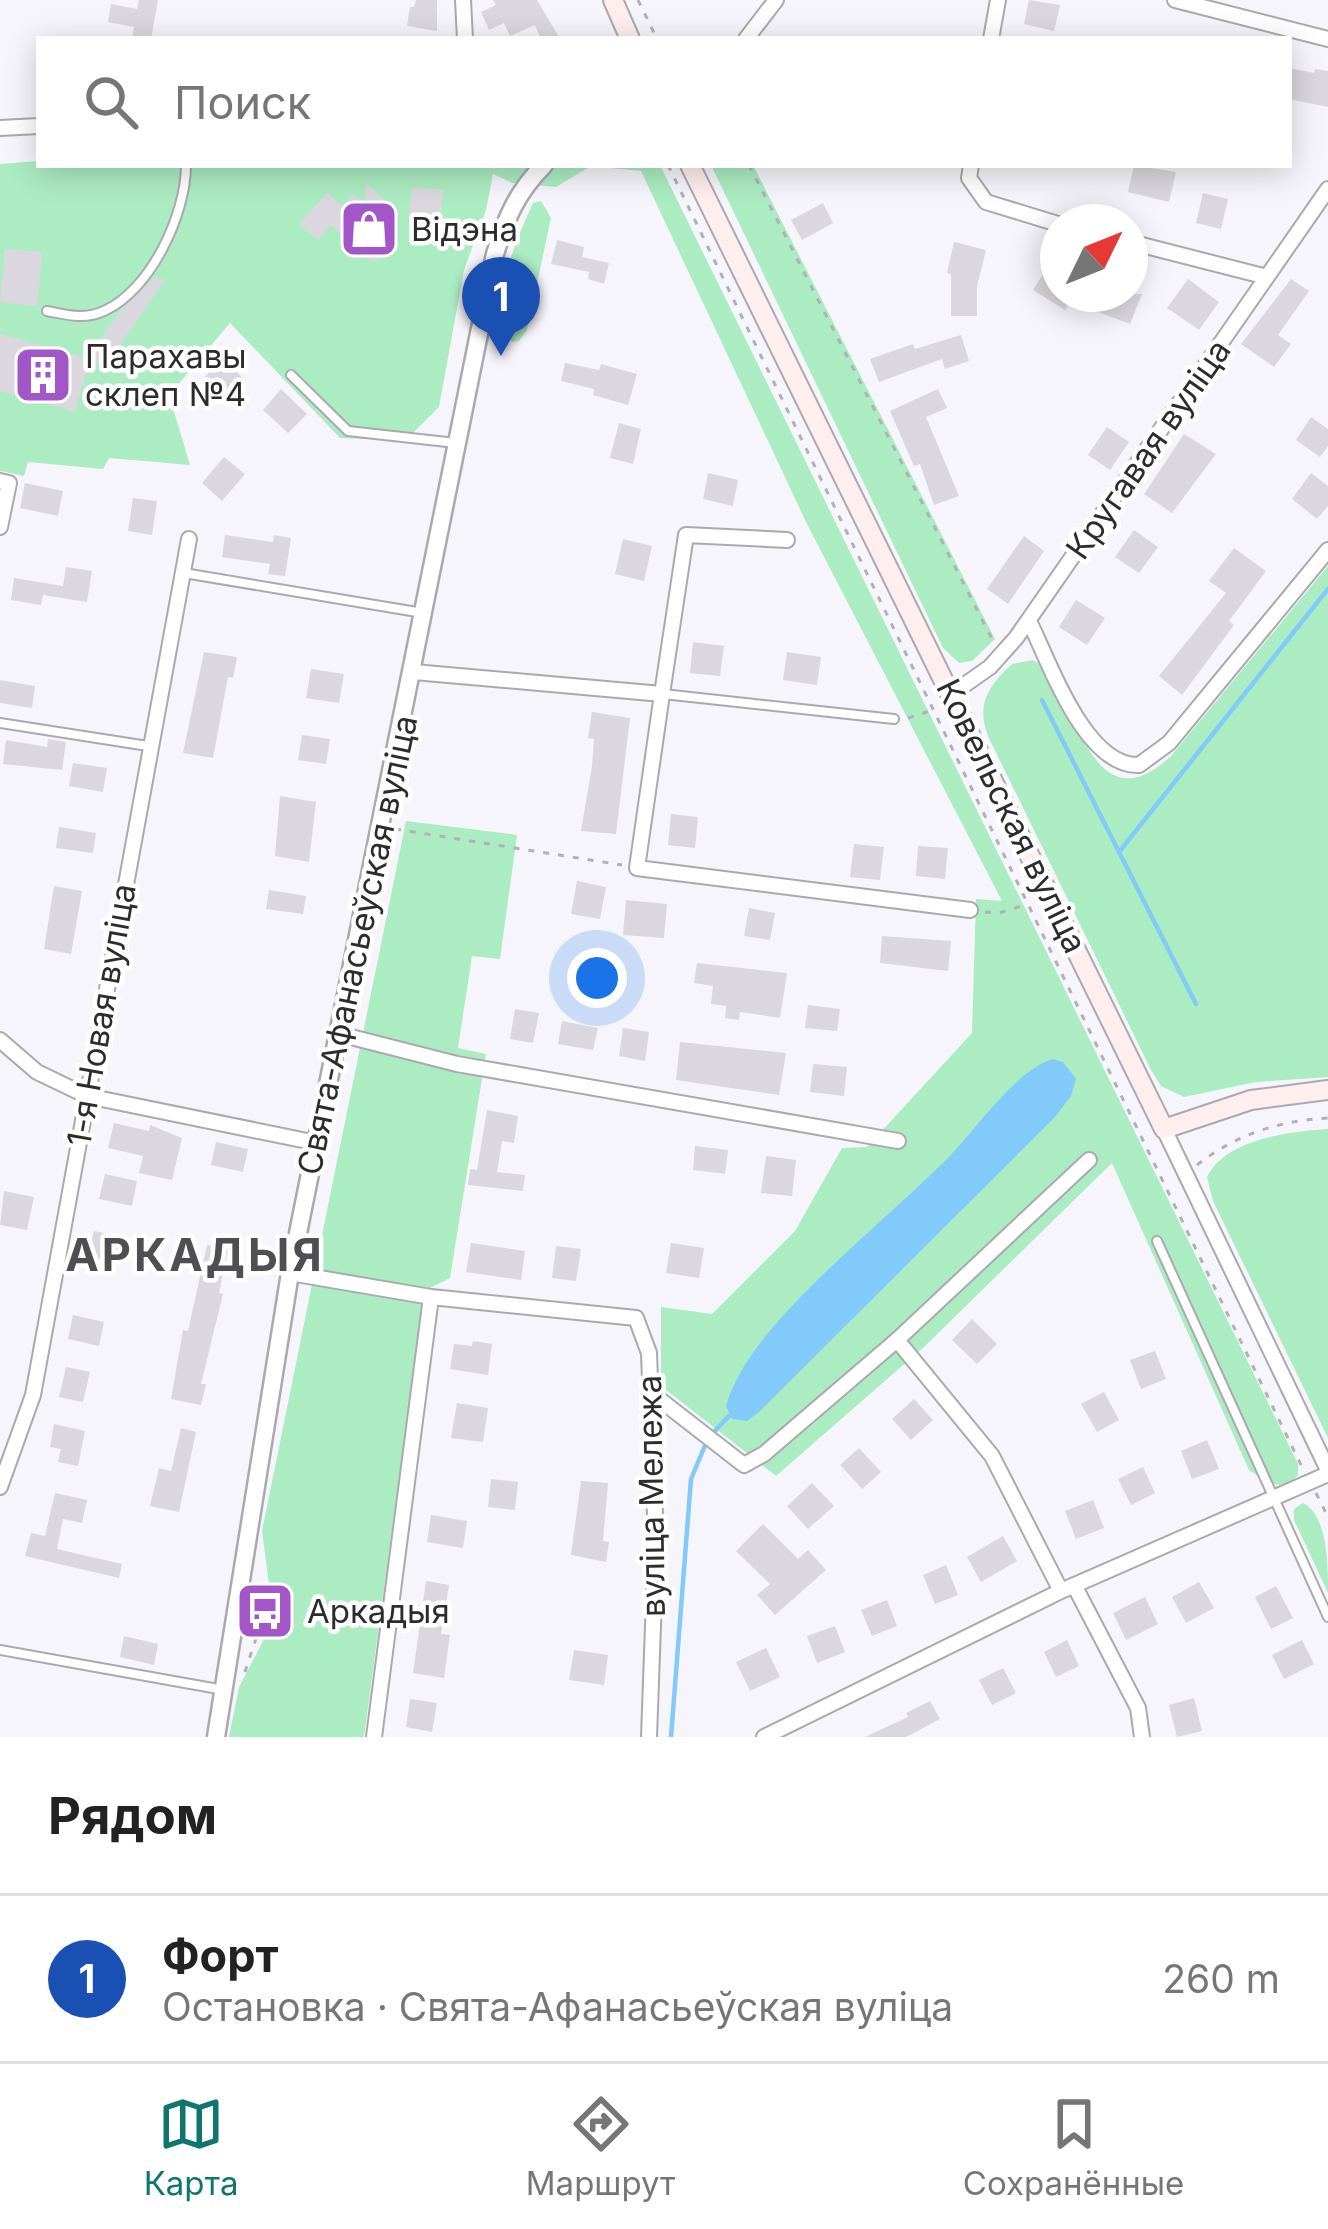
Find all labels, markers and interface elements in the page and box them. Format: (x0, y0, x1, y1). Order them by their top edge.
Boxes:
search box (36, 36, 1292, 168)
icon: search (78, 69, 144, 135)
text: Поиск (174, 75, 311, 130)
shop icon: Відэна (338, 198, 400, 260)
north arrow (1040, 204, 1148, 312)
place label: Відэна (411, 209, 518, 249)
pin: 1 (462, 257, 540, 356)
street label: Кругавая вуліца (1057, 332, 1239, 566)
place label: Парахавы склеп №4 (85, 336, 247, 414)
building icon: Парахавы склеп №4 (12, 344, 74, 406)
street label: Ковельская вуліца (928, 673, 1096, 959)
street label: Свята-Афанасьеўская вуліца (289, 711, 425, 1179)
street label: 1-я Новая вуліца (58, 880, 144, 1150)
your location (567, 948, 627, 1008)
district label: АРКАДЫЯ (65, 1227, 325, 1282)
street label: вуліца Мележа (629, 1375, 673, 1617)
bus stop icon: Аркадыя (234, 1580, 296, 1642)
place label: Аркадыя (307, 1591, 450, 1631)
text: Рядом (48, 1785, 217, 1846)
text: Форт (162, 1928, 279, 1983)
text: 1 (79, 1955, 95, 2002)
text: 260 m (1162, 1955, 1280, 2002)
text: Остановка · Свята-Афанасьеўская вуліца (162, 1983, 953, 2030)
tab: Карта (144, 2091, 238, 2203)
tab: Маршрут (526, 2091, 675, 2203)
tab: Сохранённые (963, 2091, 1184, 2203)

